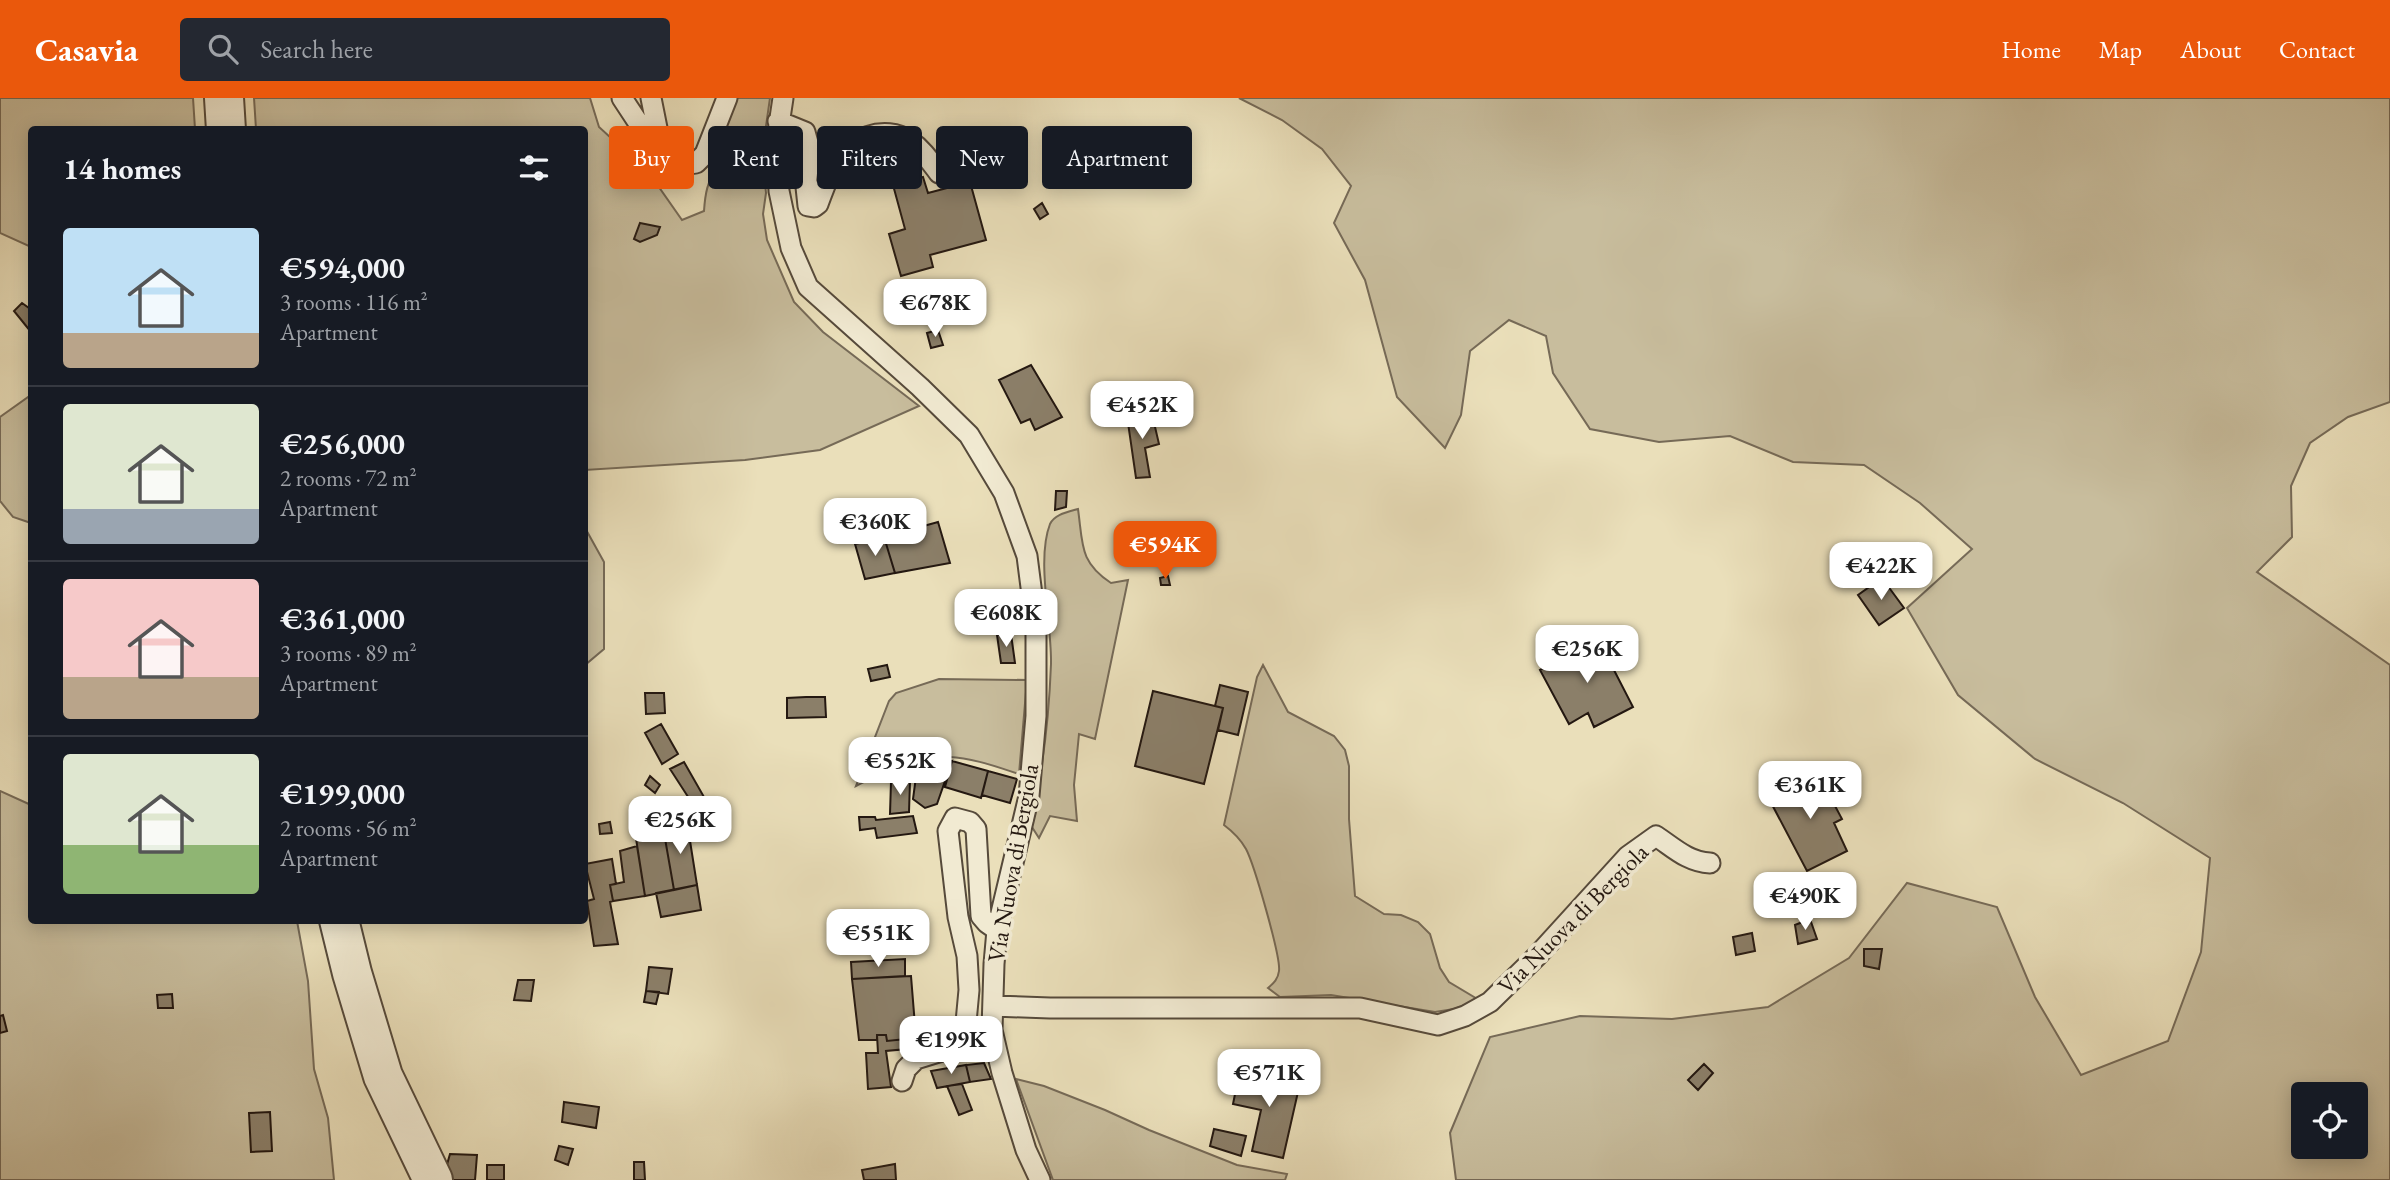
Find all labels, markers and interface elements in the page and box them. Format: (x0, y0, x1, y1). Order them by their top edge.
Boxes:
search box (180, 18, 670, 81)
text: Casavia (35, 28, 138, 71)
icon: search (204, 30, 242, 68)
text: Search here (260, 32, 373, 66)
text: Home (2001, 34, 2061, 65)
text: Map (2099, 34, 2142, 65)
text: About (2180, 34, 2241, 65)
text: Contact (2279, 34, 2355, 65)
chip: Buy (609, 126, 694, 189)
chip: Rent (708, 126, 803, 189)
chip: Filters (817, 126, 922, 189)
chip: New (936, 126, 1028, 189)
chip: Apartment (1042, 126, 1192, 189)
text: 14 homes (63, 149, 181, 188)
icon: filters (515, 149, 553, 187)
text: €594,000 (280, 248, 405, 287)
icon: home (119, 256, 203, 340)
pin: €678K (886, 280, 984, 339)
text: 3 rooms · 116 m² (280, 287, 428, 317)
text: €678K (899, 287, 971, 317)
text: Apartment (280, 317, 378, 347)
pin: €452K (1093, 382, 1191, 441)
text: €452K (1106, 389, 1178, 419)
text: €256,000 (280, 424, 405, 463)
icon: home (119, 432, 203, 516)
text: 2 rooms · 72 m² (280, 463, 417, 493)
text: Apartment (280, 493, 378, 523)
pin: €360K (826, 498, 924, 558)
text: €360K (839, 506, 911, 536)
pin: €594K (1116, 522, 1214, 581)
text: €594K (1129, 529, 1201, 559)
pin: €422K (1832, 542, 1930, 602)
text: €422K (1845, 550, 1917, 580)
pin: €608K (957, 589, 1055, 649)
text: €608K (970, 597, 1042, 627)
text: €361,000 (280, 599, 405, 638)
icon: home (119, 607, 203, 691)
pin: €256K (1538, 626, 1636, 685)
text: €256K (1551, 633, 1623, 663)
text: 3 rooms · 89 m² (280, 638, 417, 668)
text: Apartment (280, 668, 378, 698)
pin: €552K (851, 738, 949, 797)
text: €552K (864, 745, 936, 775)
street label: Via Nuova di Bergiola (980, 761, 1045, 965)
pin: €361K (1761, 762, 1859, 821)
text: €361K (1774, 769, 1846, 799)
text: €199,000 (280, 774, 405, 813)
icon: home (119, 782, 203, 866)
pin: €256K (631, 796, 729, 856)
text: €256K (644, 804, 716, 834)
text: 2 rooms · 56 m² (280, 813, 417, 843)
street label: Via Nuova di Bergiola (1491, 836, 1655, 1001)
text: Apartment (280, 843, 378, 873)
pin: €490K (1756, 872, 1854, 932)
text: €490K (1769, 880, 1841, 910)
pin: €551K (829, 910, 927, 969)
text: €551K (842, 917, 914, 947)
pin: €199K (902, 1016, 1000, 1076)
text: €199K (915, 1024, 987, 1054)
pin: €571K (1220, 1049, 1318, 1109)
text: €571K (1233, 1057, 1305, 1087)
map controls (2291, 1082, 2368, 1159)
button: locate (2291, 1082, 2368, 1159)

